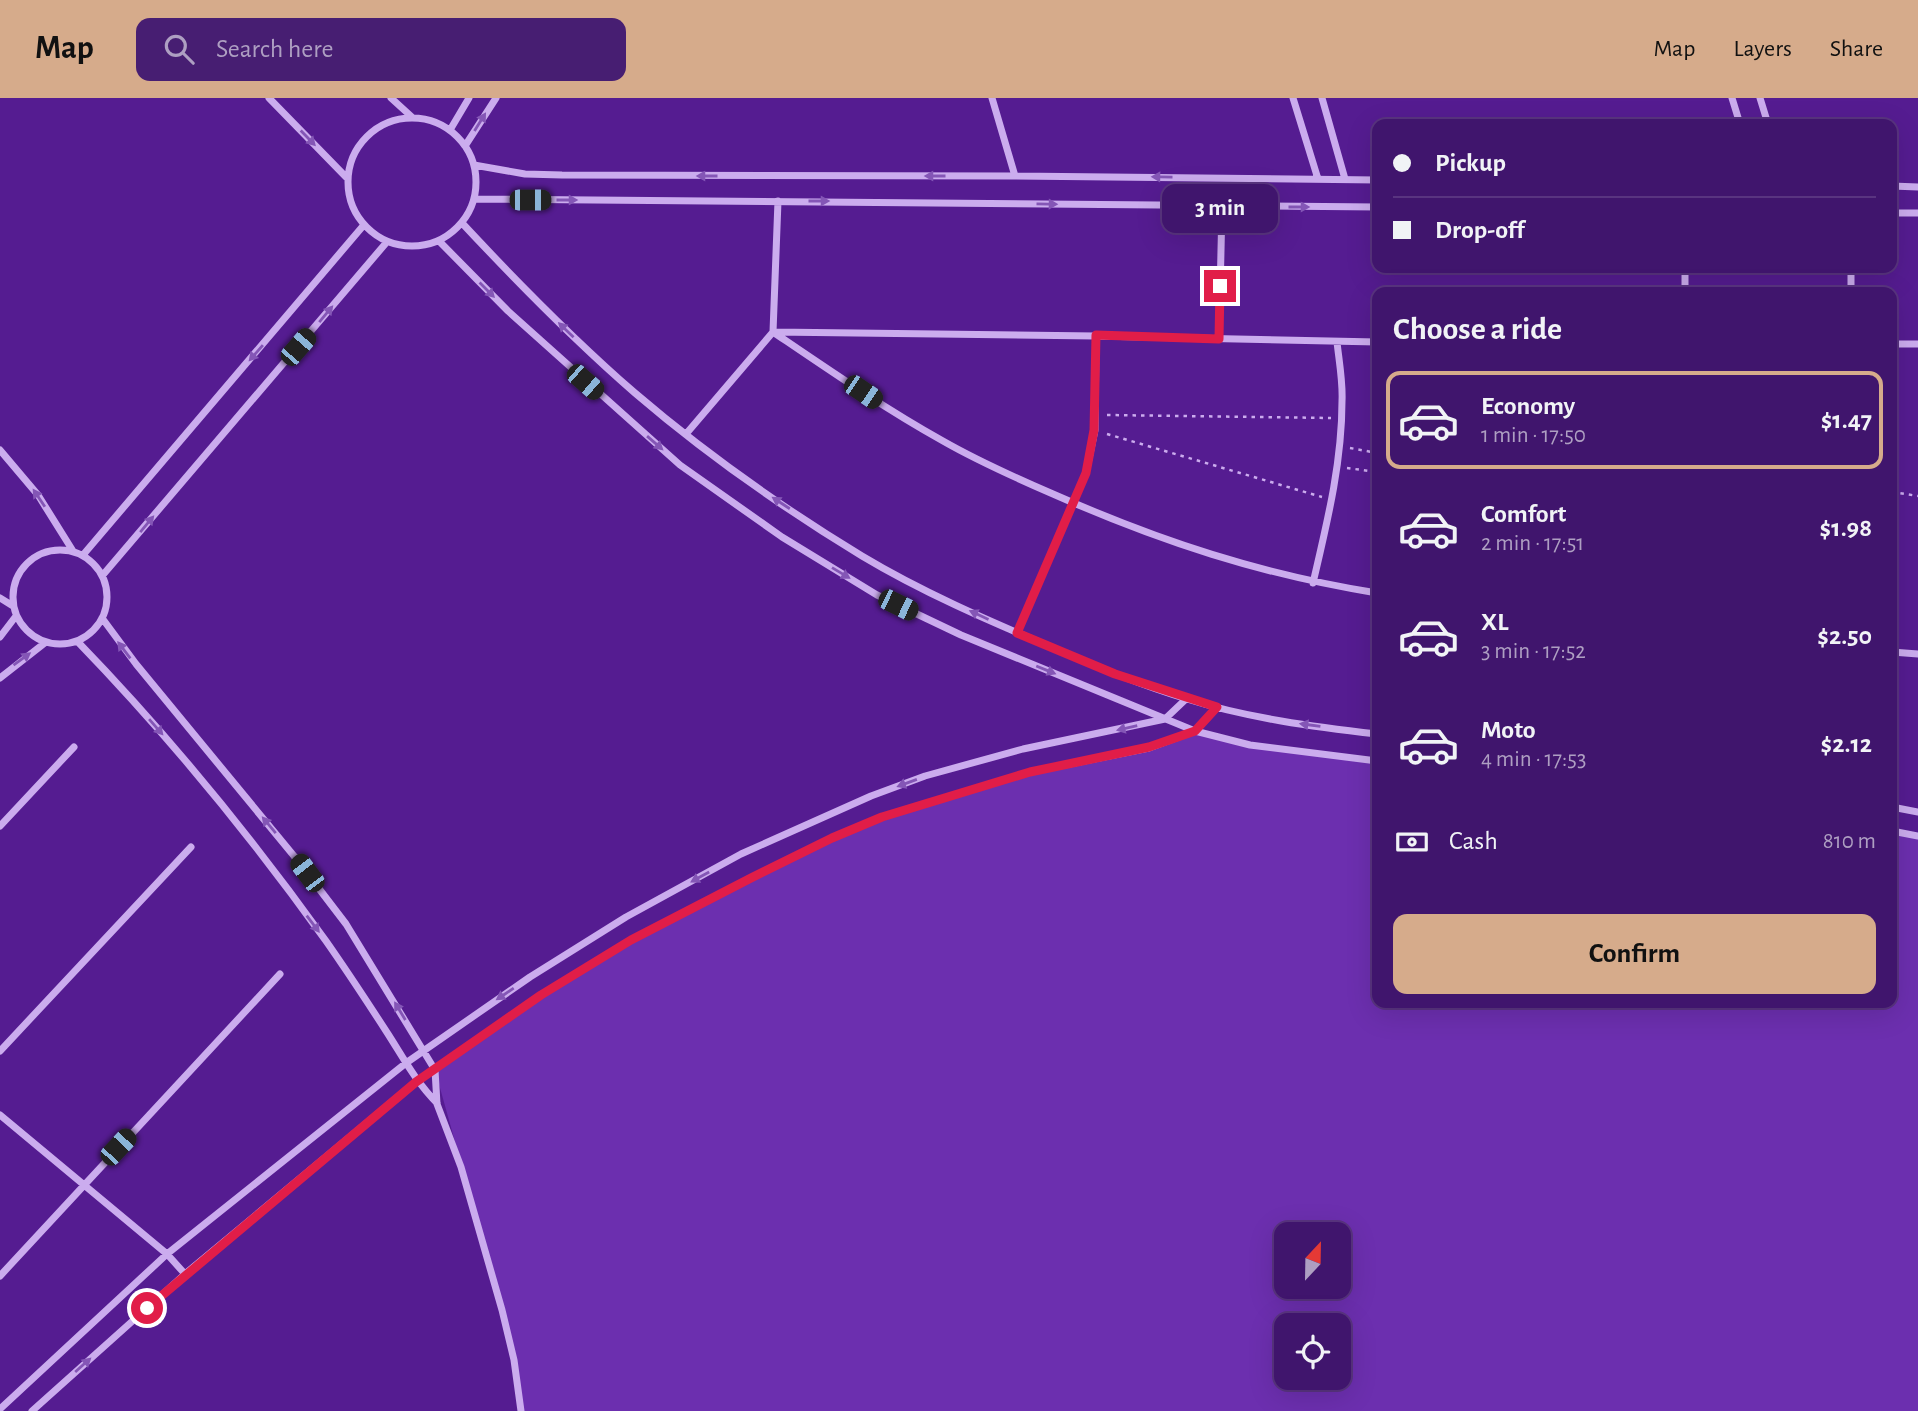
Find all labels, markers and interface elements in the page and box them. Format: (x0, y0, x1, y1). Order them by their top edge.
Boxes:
search box (136, 18, 626, 81)
icon: search (160, 30, 198, 68)
text: Map (35, 32, 94, 65)
text: Search here (216, 36, 334, 62)
text: Map (1653, 37, 1695, 61)
text: Layers (1733, 37, 1792, 61)
text: Share (1830, 37, 1883, 61)
one-way arrow (474, 112, 487, 132)
one-way arrow (299, 129, 316, 146)
text: Pickup (1435, 150, 1506, 176)
one-way arrow (696, 170, 718, 182)
one-way arrow (923, 170, 945, 182)
one-way arrow (1151, 171, 1173, 183)
callout: 3 min (1162, 184, 1278, 234)
car (510, 190, 552, 211)
one-way arrow (556, 194, 578, 206)
one-way arrow (808, 195, 830, 207)
text: 3 min (1195, 197, 1245, 220)
one-way arrow (1036, 198, 1058, 210)
one-way arrow (1288, 201, 1310, 213)
text: Drop-off (1435, 217, 1524, 243)
route end (1204, 270, 1236, 302)
one-way arrow (478, 281, 495, 298)
one-way arrow (318, 305, 333, 322)
text: Choose a ride (1393, 313, 1562, 345)
one-way arrow (558, 323, 575, 339)
car (277, 324, 320, 370)
one-way arrow (249, 345, 264, 362)
car (563, 360, 608, 404)
car (840, 372, 887, 412)
icon: car (1397, 389, 1460, 452)
text: Economy (1481, 393, 1575, 419)
text: $1.47 (1821, 407, 1872, 433)
text: 1 min · 17:50 (1481, 424, 1586, 447)
one-way arrow (646, 435, 663, 450)
one-way arrow (32, 489, 46, 507)
one-way arrow (771, 497, 791, 510)
icon: car (1397, 497, 1460, 560)
text: Comfort (1481, 501, 1566, 527)
one-way arrow (139, 515, 155, 533)
text: $1.98 (1820, 515, 1872, 541)
text: 2 min · 17:51 (1481, 532, 1584, 555)
one-way arrow (832, 567, 851, 579)
car (875, 586, 922, 624)
icon: car (1397, 605, 1460, 668)
one-way arrow (969, 609, 989, 621)
text: XL (1481, 609, 1508, 635)
text: $2.50 (1817, 623, 1872, 649)
text: 3 min · 17:52 (1481, 640, 1586, 663)
one-way arrow (117, 641, 132, 659)
one-way arrow (13, 652, 31, 667)
one-way arrow (1036, 665, 1057, 676)
icon: car (1397, 713, 1460, 776)
text: Moto (1481, 717, 1536, 743)
one-way arrow (148, 718, 164, 736)
one-way arrow (1299, 719, 1321, 730)
one-way arrow (1116, 722, 1138, 733)
text: $2.12 (1820, 731, 1872, 757)
text: 4 min · 17:53 (1481, 748, 1586, 771)
one-way arrow (896, 778, 917, 789)
one-way arrow (262, 817, 277, 834)
icon: cash (1393, 823, 1431, 861)
text: Cash (1449, 828, 1498, 854)
text: 810 m (1823, 830, 1876, 853)
car (286, 850, 329, 896)
one-way arrow (690, 871, 709, 883)
button: Confirm (1393, 914, 1876, 994)
one-way arrow (306, 915, 320, 933)
one-way arrow (496, 987, 514, 1001)
one-way arrow (394, 1001, 406, 1020)
car (96, 1124, 141, 1170)
north arrow (1274, 1222, 1351, 1298)
map controls (1274, 1222, 1351, 1390)
route start (131, 1292, 163, 1324)
button: locate (1274, 1313, 1351, 1390)
one-way arrow (74, 1358, 91, 1374)

